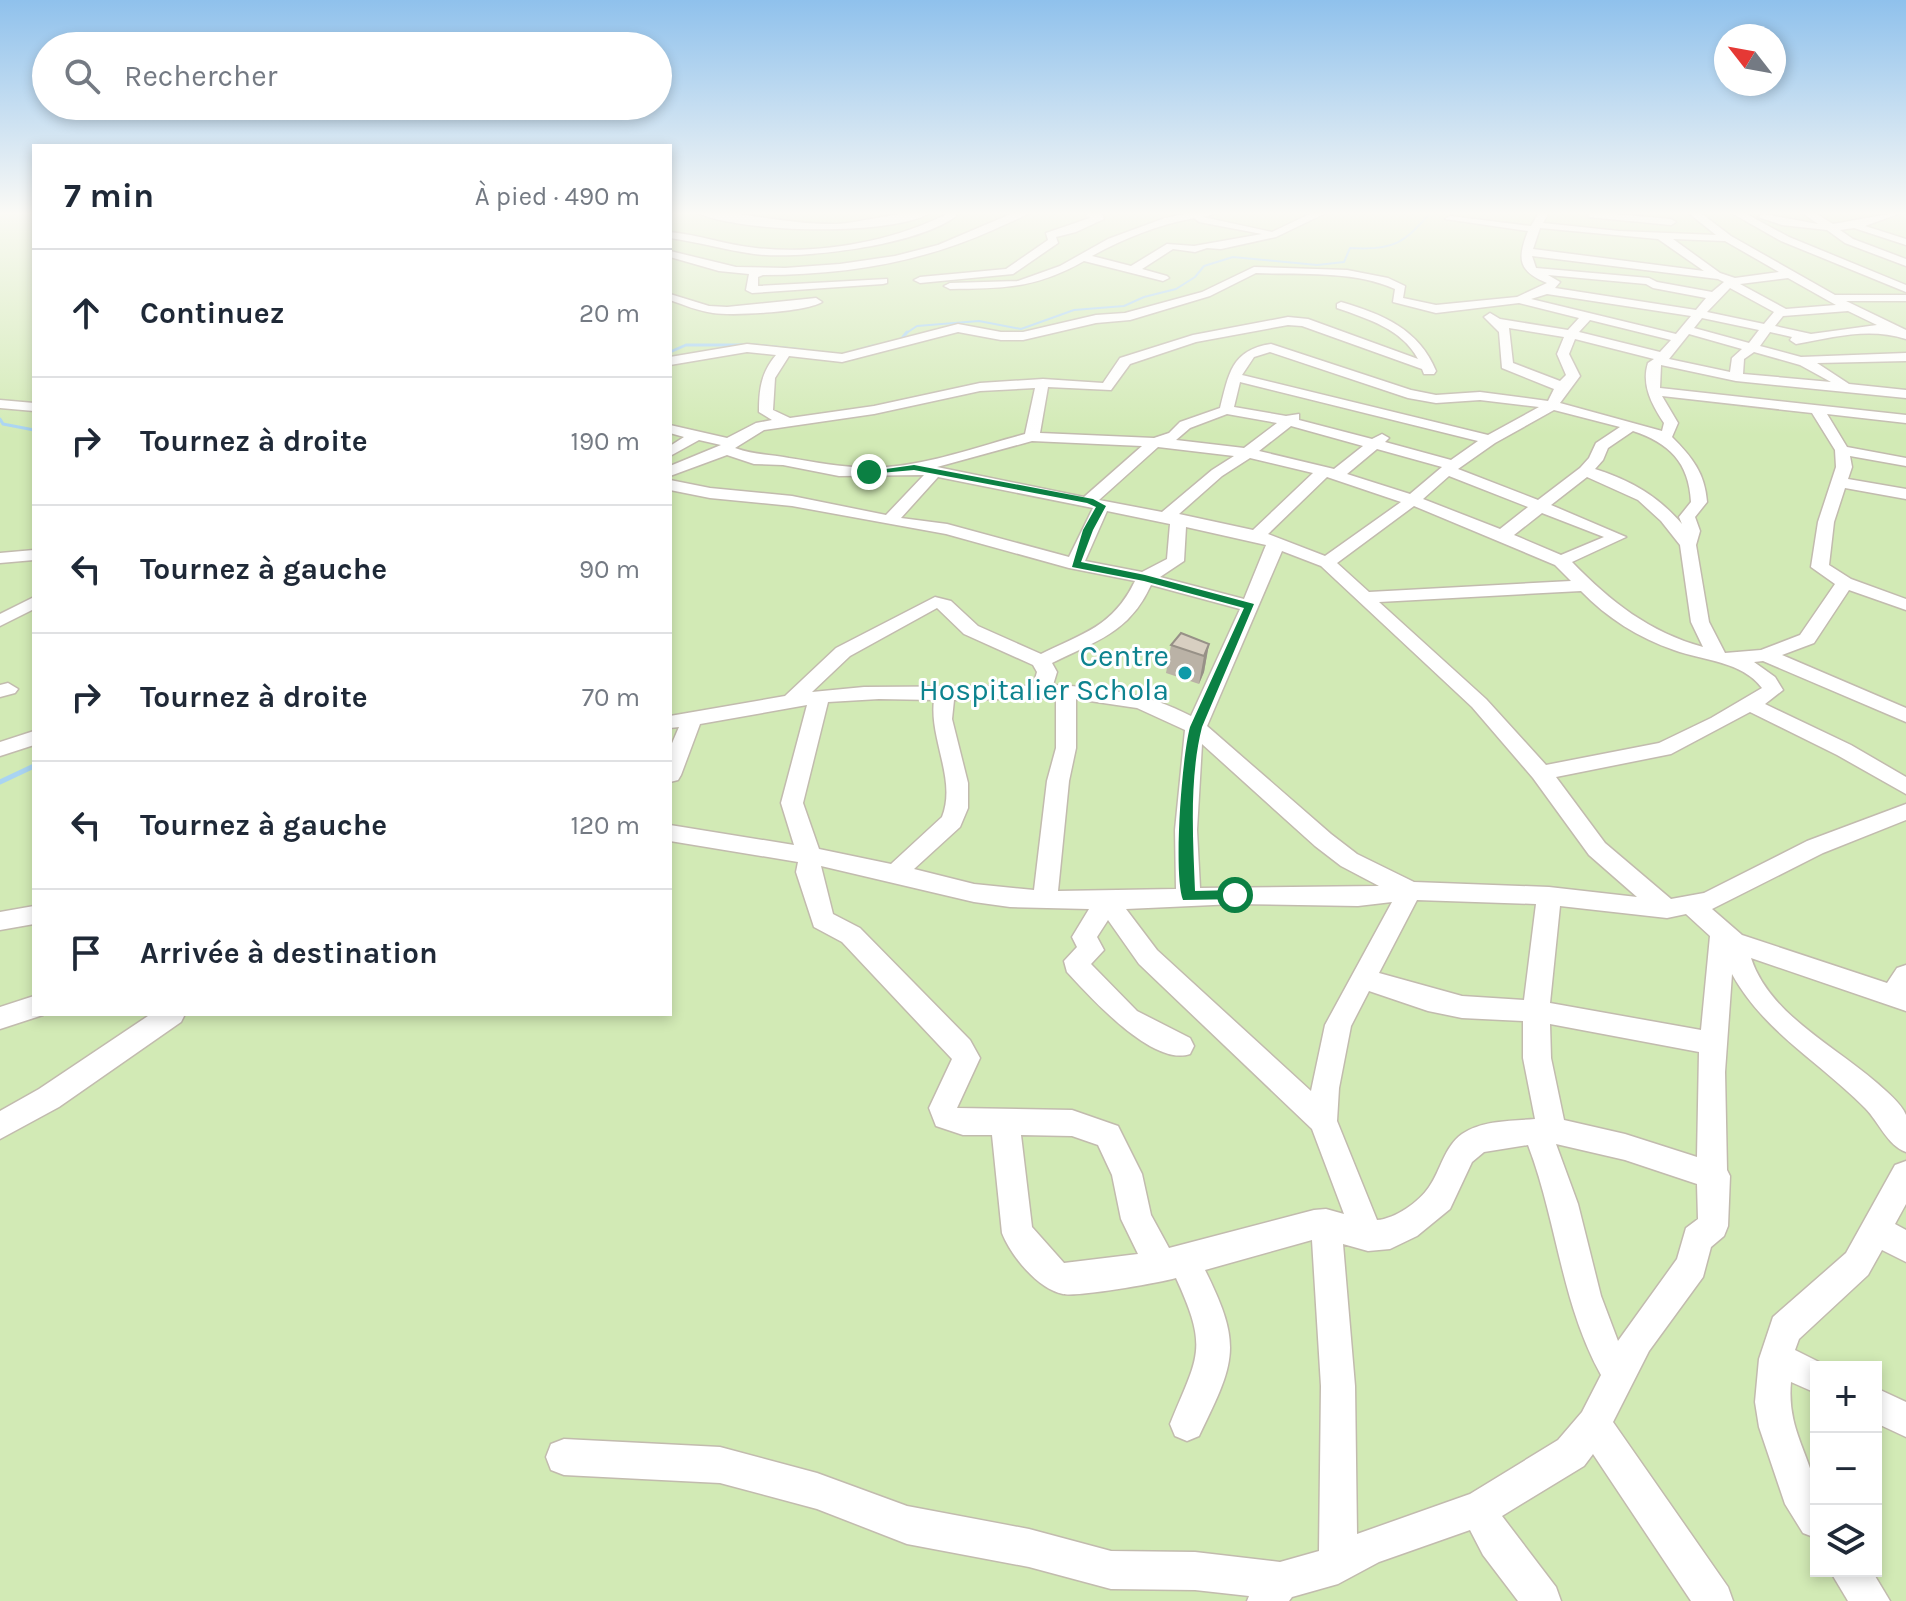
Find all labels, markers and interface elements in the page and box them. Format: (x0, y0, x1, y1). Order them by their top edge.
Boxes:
north arrow (1714, 24, 1786, 96)
search box (32, 32, 672, 120)
icon: search (60, 54, 104, 98)
text: Rechercher (124, 58, 277, 94)
text: 7 min (64, 176, 154, 216)
text: À pied · 490 m (475, 181, 640, 212)
icon: ahead (64, 291, 108, 335)
text: Continuez (140, 295, 285, 331)
text: 20 m (579, 298, 640, 329)
icon: right (64, 419, 108, 463)
text: Tournez à droite (140, 423, 368, 459)
text: 190 m (570, 426, 640, 457)
route end (851, 454, 887, 490)
icon: left (64, 547, 108, 591)
text: Tournez à gauche (140, 551, 387, 587)
text: 90 m (579, 554, 640, 585)
place label: Centre Hospitalier Schola (919, 638, 1169, 708)
marker: Centre Hospitalier Schola (1176, 664, 1194, 682)
icon: right (64, 675, 108, 719)
text: Tournez à droite (140, 679, 368, 715)
text: 70 m (582, 682, 640, 713)
icon: left (64, 803, 108, 847)
text: Tournez à gauche (140, 807, 387, 843)
text: 120 m (570, 810, 640, 841)
route start (1217, 877, 1253, 913)
icon: arrive (64, 931, 108, 975)
text: Arrivée à destination (140, 935, 438, 971)
map controls (1810, 1361, 1882, 1577)
button: + (1810, 1361, 1882, 1433)
button: − (1810, 1433, 1882, 1505)
button: layers (1810, 1505, 1882, 1577)

